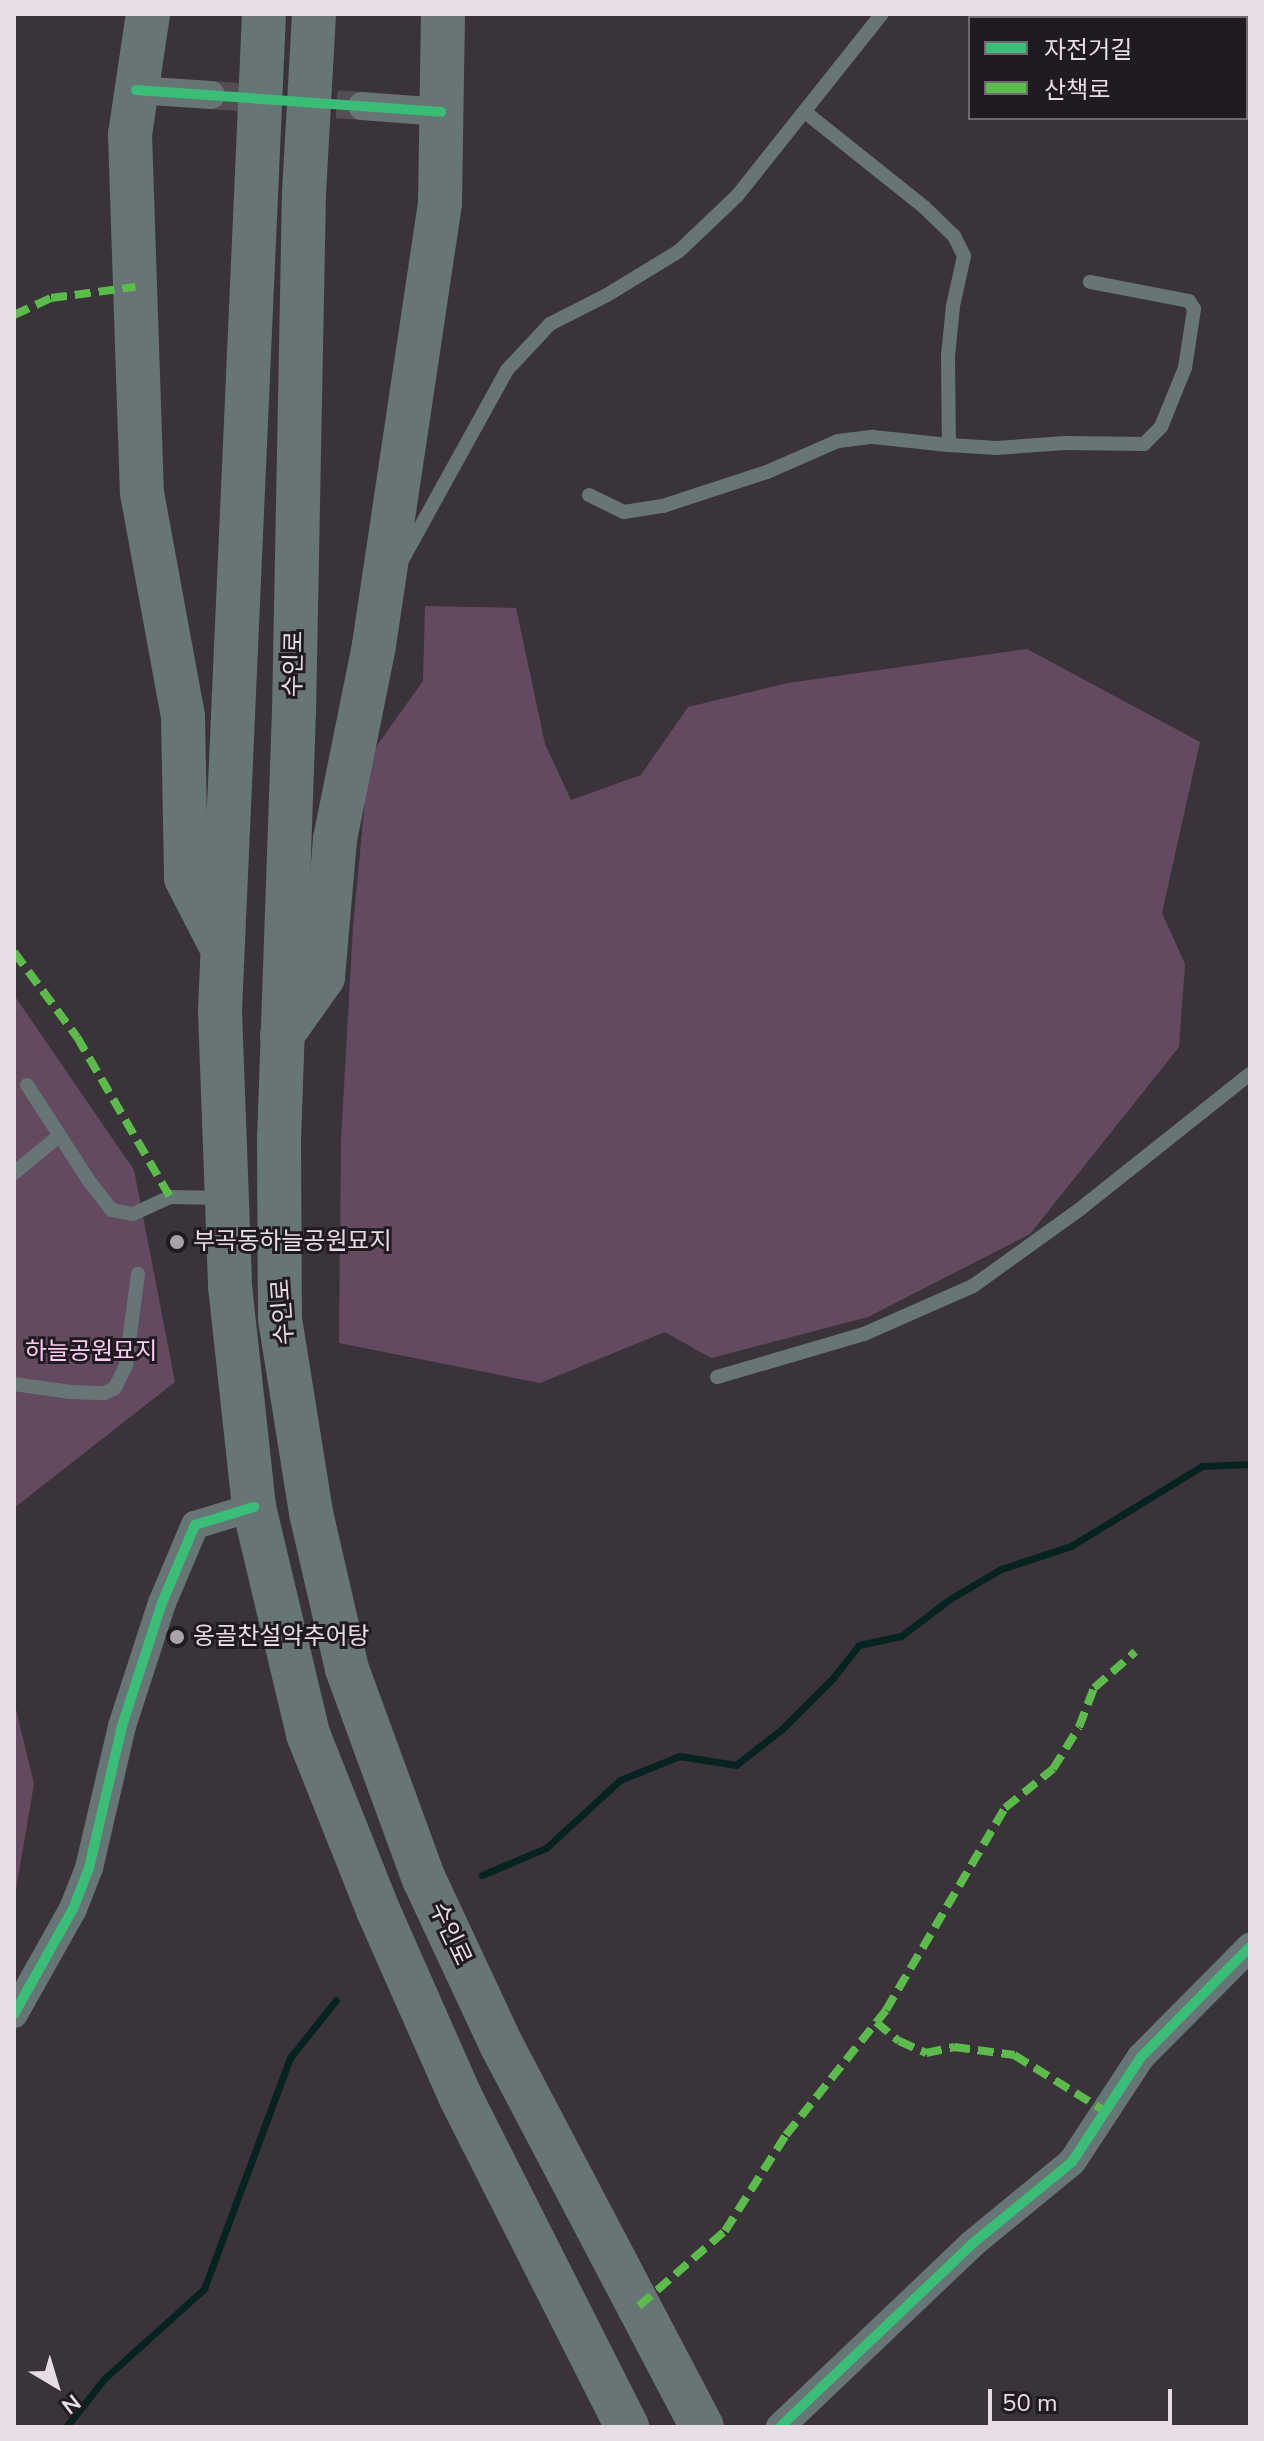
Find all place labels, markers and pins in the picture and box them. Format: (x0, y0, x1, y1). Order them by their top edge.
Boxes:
place label: 부곡동하늘공원묘지 (193, 1228, 392, 1256)
marker: 부곡동하늘공원묘지 (168, 1233, 186, 1251)
place label: 옹골찬설악추어탕 (193, 1623, 370, 1651)
marker: 옹골찬설악추어탕 (168, 1628, 186, 1646)

